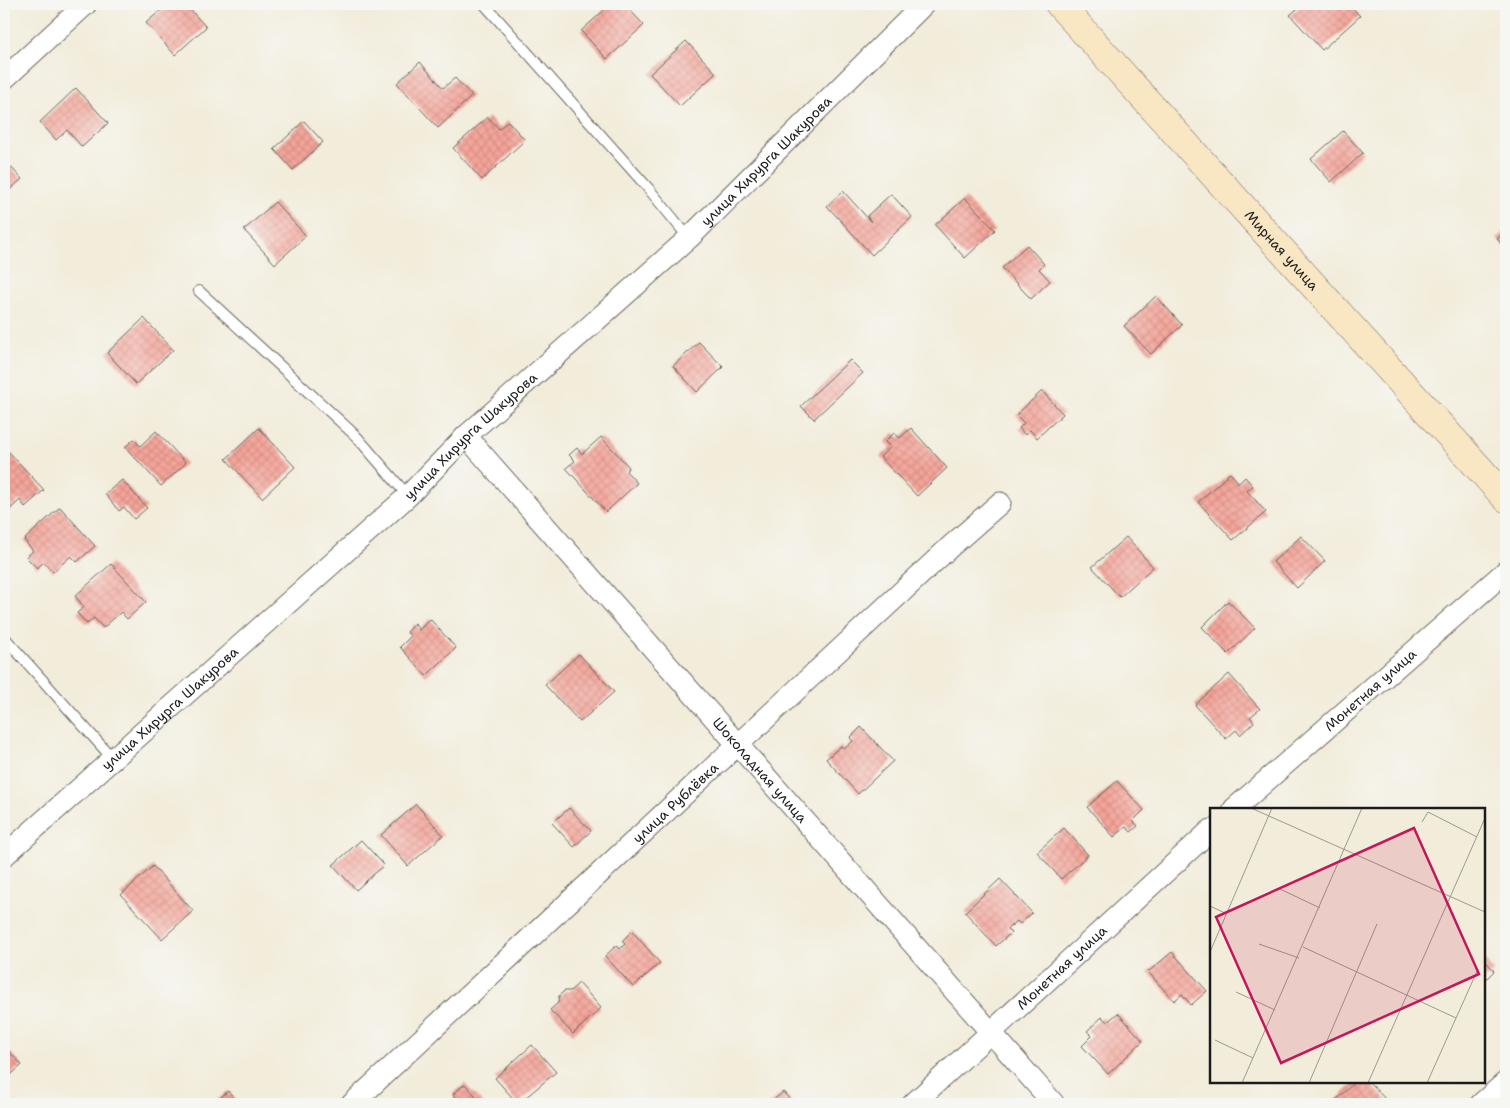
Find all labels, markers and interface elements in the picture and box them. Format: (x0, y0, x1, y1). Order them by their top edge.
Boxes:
street label: улица Хирурга Шакурова (697, 92, 836, 230)
street label: Мирная улица (1241, 206, 1323, 294)
street label: улица Хирурга Шакурова (400, 368, 541, 504)
street label: улица Хирурга Шакурова (98, 642, 242, 774)
street label: Монетная улица (1320, 644, 1420, 735)
street label: Шоколадная улица (709, 714, 811, 827)
street label: улица Рублёвка (629, 758, 722, 847)
inset map (1210, 808, 1485, 1083)
street label: Монетная улица (1013, 921, 1111, 1013)

